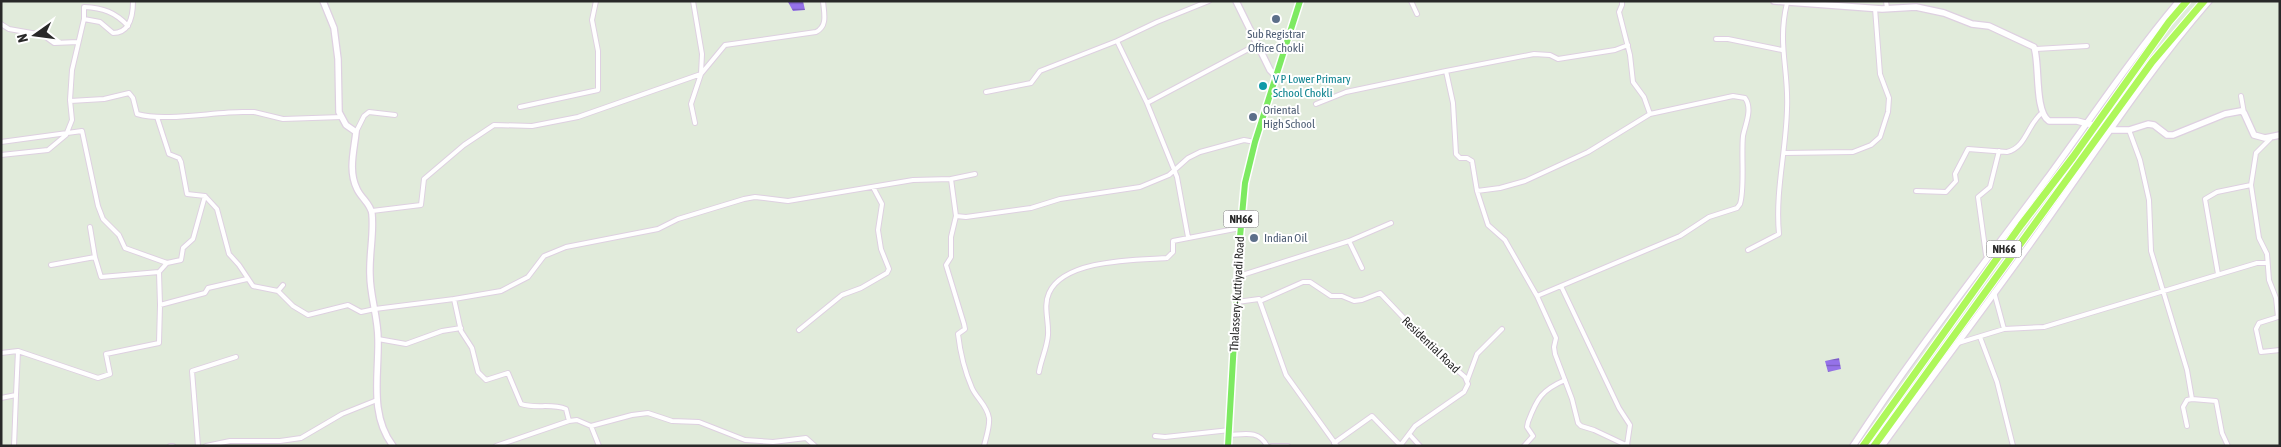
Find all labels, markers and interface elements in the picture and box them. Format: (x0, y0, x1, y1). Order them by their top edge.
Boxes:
north arrow (10, 10, 60, 60)
marker: Sub Registrar Office Chokli (1270, 13, 1282, 25)
place label: Sub Registrar Office Chokli (1247, 27, 1305, 55)
text: N (14, 32, 31, 44)
place label: V P Lower Primary School Chokli (1273, 72, 1351, 100)
marker: V P Lower Primary School Chokli (1257, 80, 1269, 92)
place label: Oriental High School (1263, 103, 1316, 131)
marker: Oriental High School (1247, 111, 1259, 123)
road number: NH66 (1224, 210, 1258, 228)
place label: Indian Oil (1264, 231, 1308, 245)
marker: Indian Oil (1248, 232, 1260, 244)
street label: Thalassery-Kuttiyadi Road (1227, 236, 1247, 352)
road number: NH66 (1986, 240, 2022, 258)
street label: Residential Road (1399, 314, 1463, 376)

